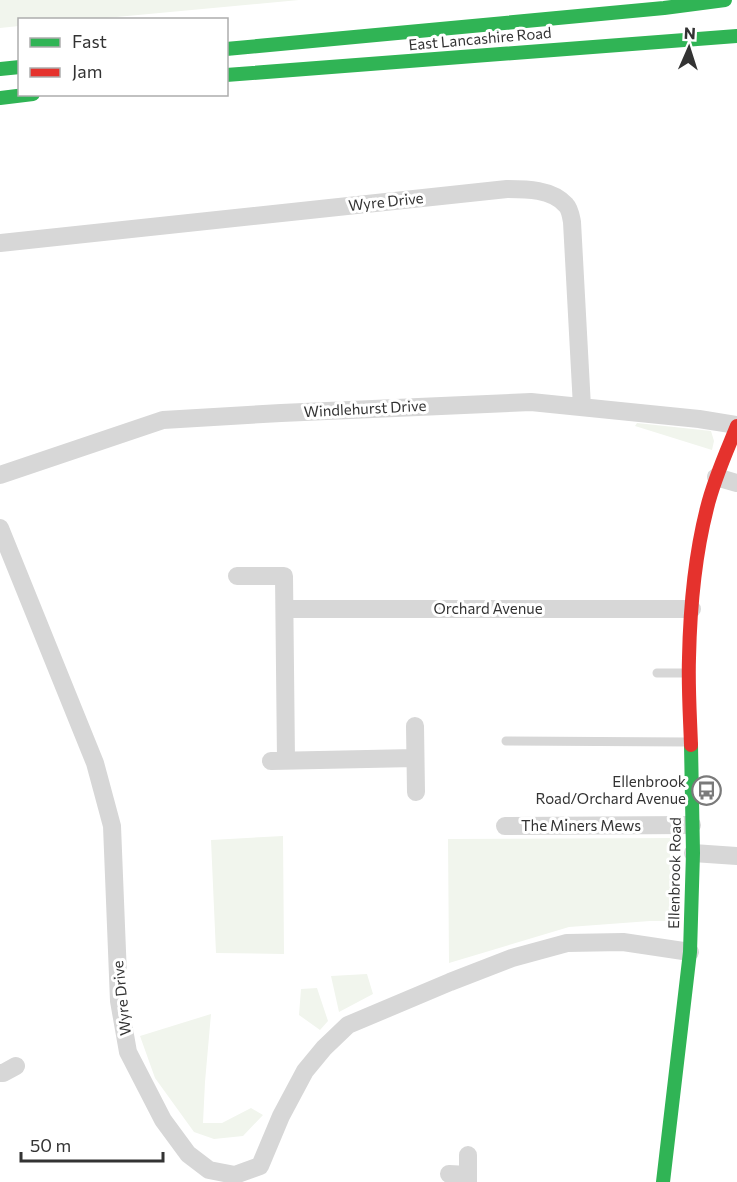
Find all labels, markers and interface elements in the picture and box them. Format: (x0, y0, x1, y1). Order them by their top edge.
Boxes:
legend (18, 18, 228, 96)
north arrow (659, 18, 719, 78)
street label: East Lancashire Road (408, 23, 552, 53)
text: N (683, 23, 696, 42)
text: Fast (72, 30, 107, 52)
text: Jam (72, 60, 102, 82)
street label: Wyre Drive (347, 188, 424, 214)
street label: Windlehurst Drive (303, 396, 427, 420)
street label: Orchard Avenue (433, 599, 543, 617)
place label: Ellenbrook Road/Orchard Avenue (536, 772, 686, 807)
bus stop icon: Ellenbrook Road/Orchard Avenue (691, 775, 723, 807)
street label: The Miners Mews (521, 816, 641, 834)
street label: Ellenbrook Road (664, 817, 684, 929)
street label: Wyre Drive (108, 960, 134, 1037)
scale bar (21, 1125, 164, 1163)
text: 50 m (30, 1134, 71, 1156)

